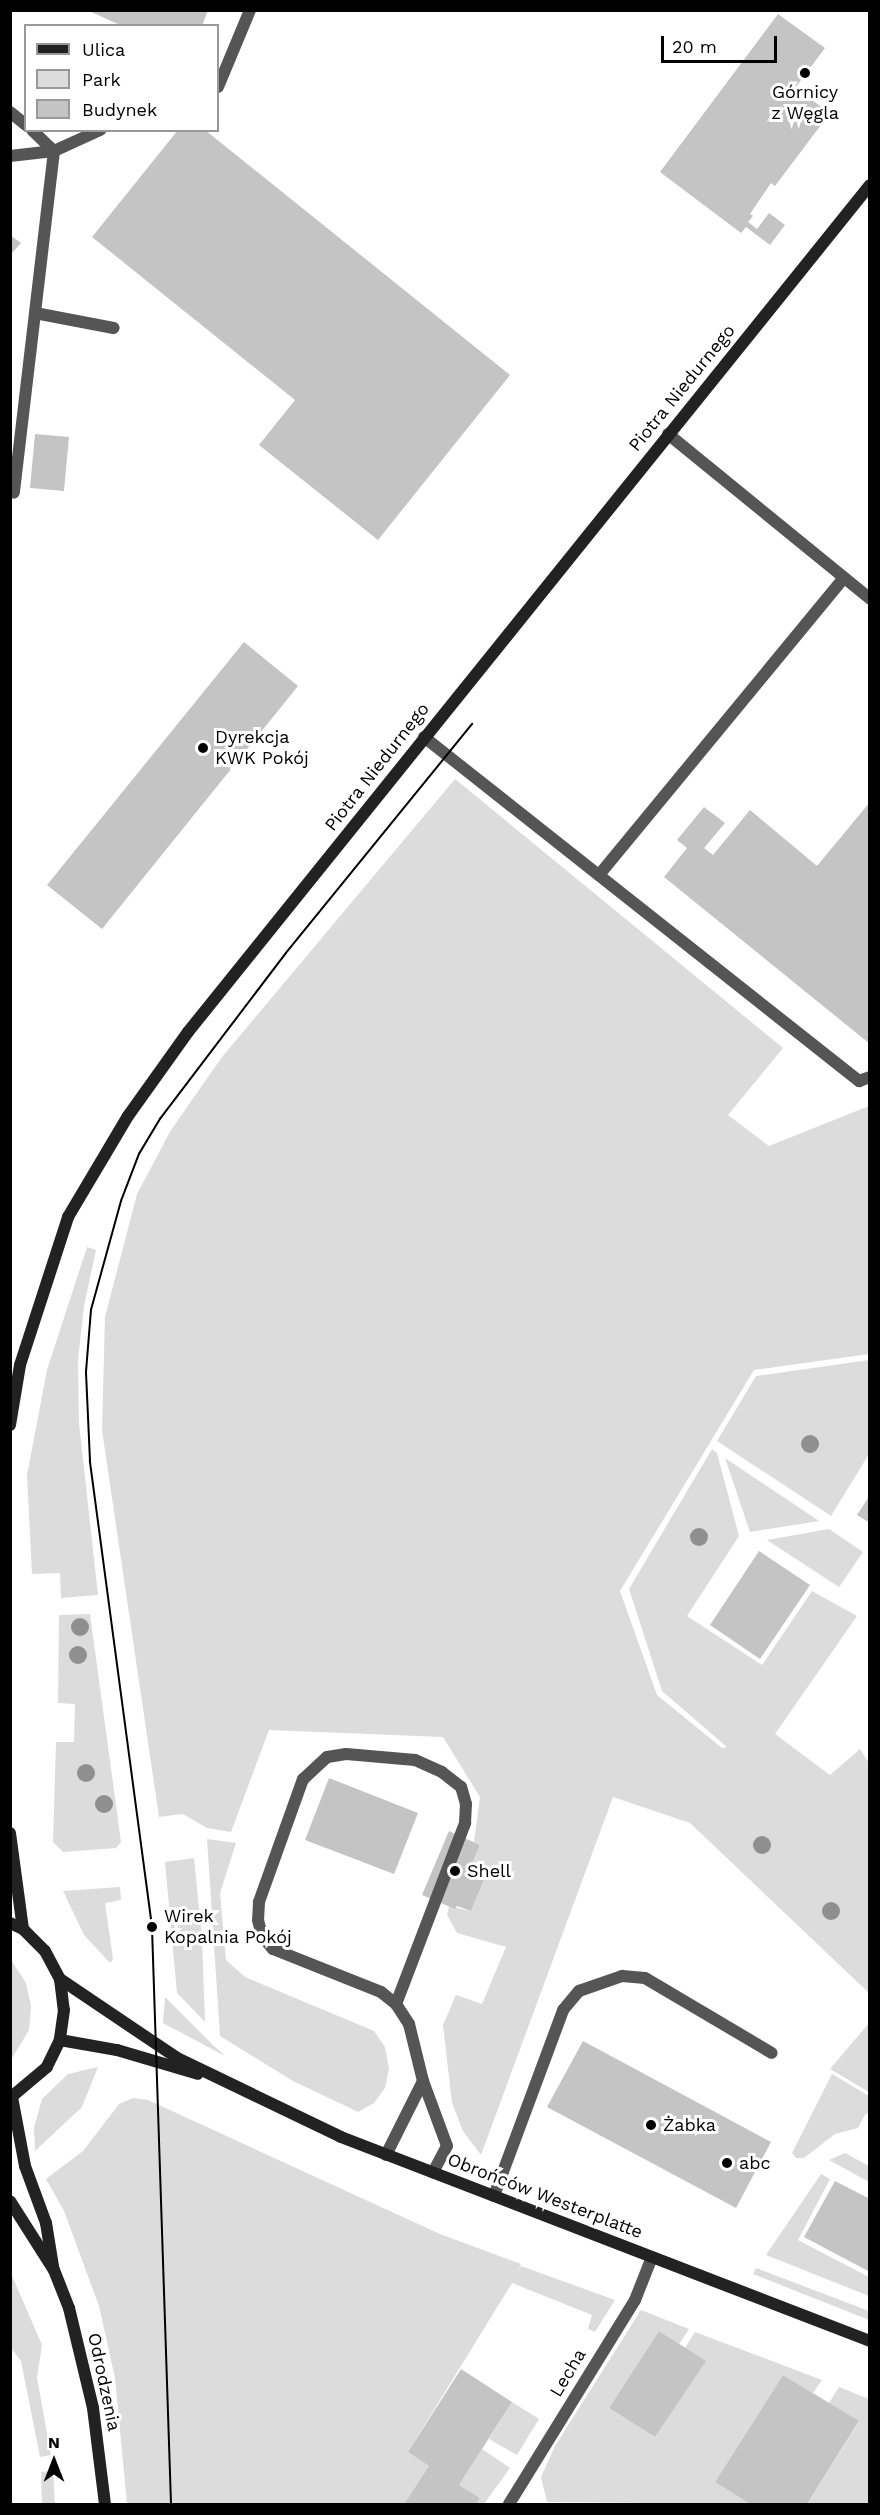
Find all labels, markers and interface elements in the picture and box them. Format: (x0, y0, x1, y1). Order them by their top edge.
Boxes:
legend (24, 24, 219, 132)
scale bar (664, 24, 780, 62)
text: 20 m (672, 36, 717, 57)
text: Ulica (82, 39, 125, 60)
marker: Górnicy z Węgla (798, 66, 812, 80)
text: Park (82, 69, 121, 90)
place label: Górnicy z Węgla (771, 82, 839, 124)
text: Budynek (82, 99, 157, 120)
street label: Piotra Niedurnego (624, 320, 740, 456)
street label: Piotra Niedurnego (320, 698, 434, 836)
place label: Dyrekcja KWK Pokój (215, 727, 309, 770)
marker: Dyrekcja KWK Pokój (196, 741, 210, 755)
place label: Shell (467, 1860, 511, 1882)
marker: Shell (448, 1864, 462, 1878)
place label: Wirek Kopalnia Pokój (164, 1906, 292, 1948)
marker: Wirek Kopalnia Pokój (145, 1920, 159, 1934)
place label: Żabka (663, 2114, 716, 2136)
marker: Żabka (644, 2118, 658, 2132)
street label: Obrońców Westerplatte (444, 2149, 646, 2243)
place label: abc (739, 2152, 771, 2174)
marker: abc (720, 2156, 734, 2170)
street label: Odrodzenia (83, 2331, 125, 2433)
street label: Lecha (545, 2345, 591, 2401)
north arrow (24, 2431, 84, 2491)
text: N (48, 2433, 60, 2452)

